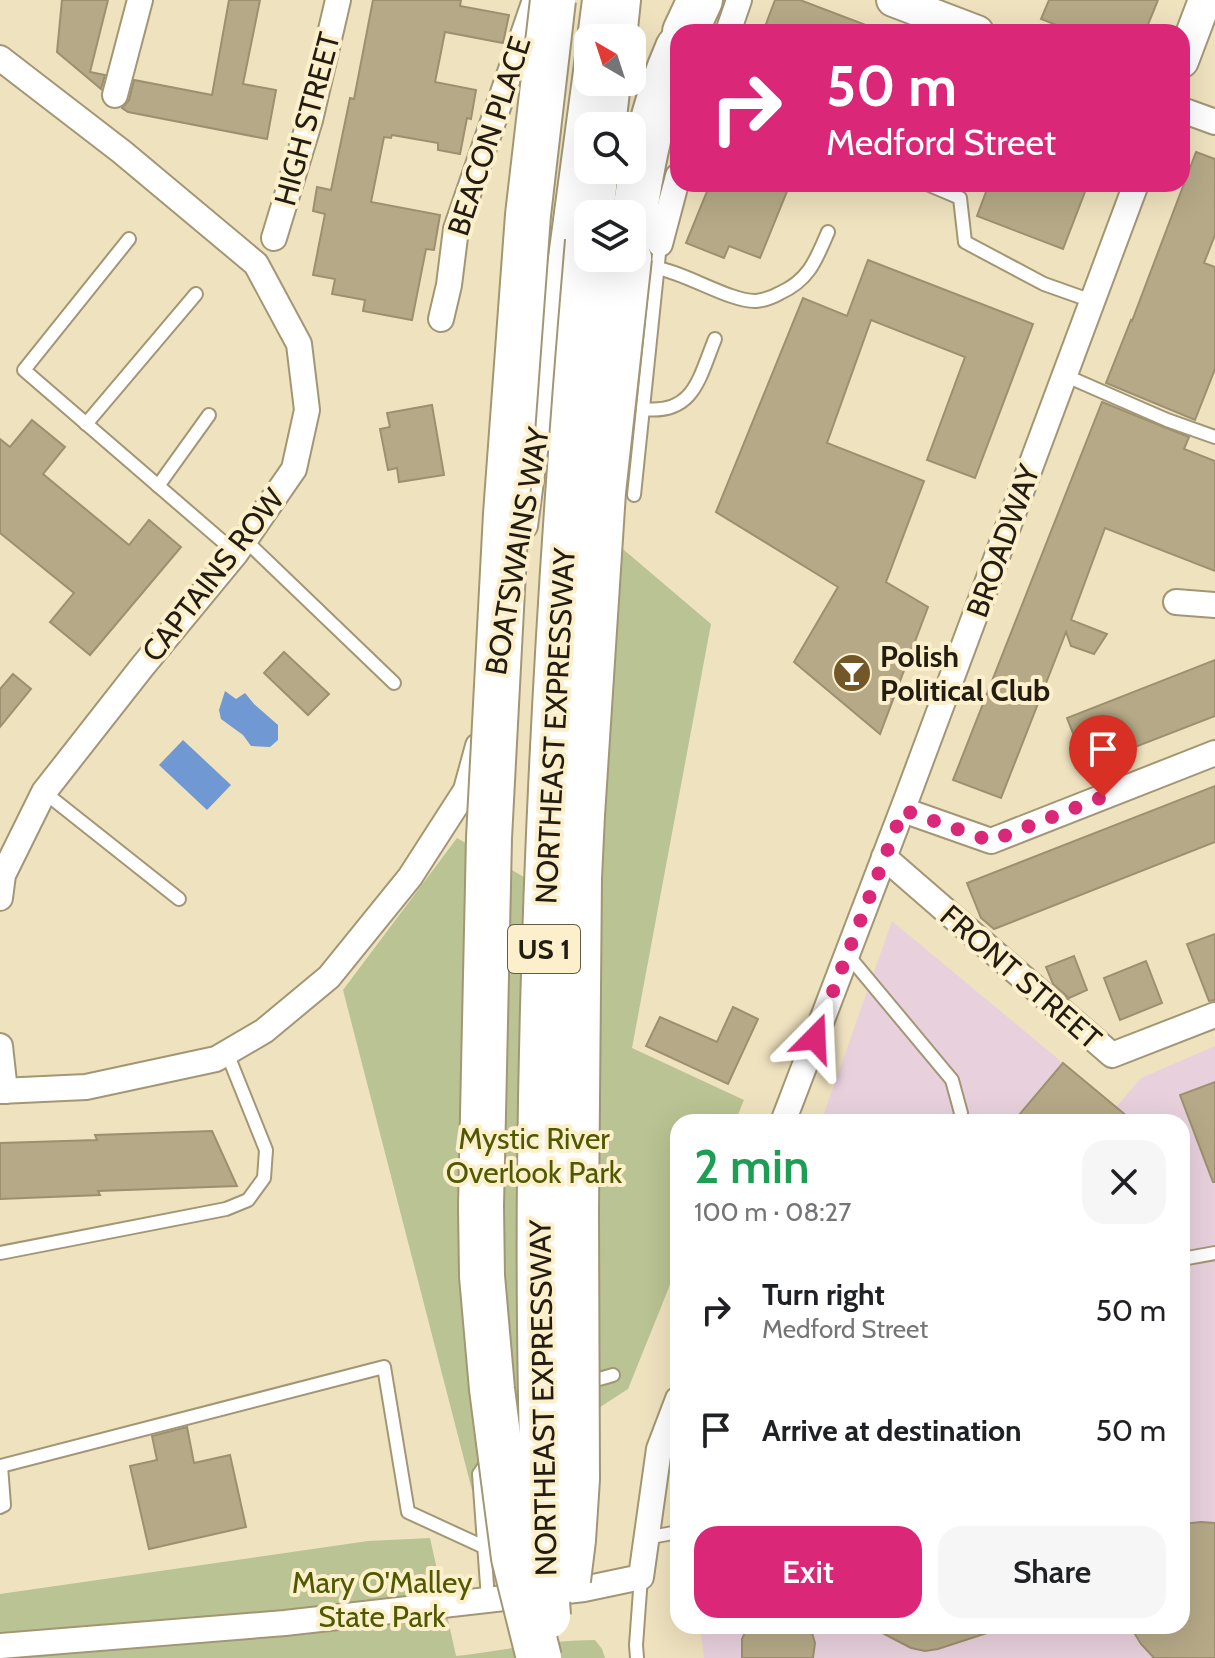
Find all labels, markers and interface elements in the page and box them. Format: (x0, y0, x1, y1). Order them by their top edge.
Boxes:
north arrow (574, 24, 646, 96)
map controls (574, 24, 646, 272)
street label: HIGH STREET (266, 28, 348, 210)
street label: BEACON PLACE (439, 32, 539, 240)
text: 50 m (826, 52, 957, 120)
icon: right (694, 56, 798, 160)
button: search (574, 112, 646, 184)
text: Medford Street (826, 120, 1056, 164)
button: layers (574, 200, 646, 272)
street label: BOATSWAINS WAY (477, 423, 557, 678)
street label: BROADWAY (958, 459, 1048, 622)
street label: CAPTAINS ROW (134, 481, 292, 669)
street label: NORTHEAST EXPRESSWAY (527, 546, 583, 905)
place label: Polish Political Club (880, 638, 1050, 709)
bar icon: Polish Political Club (831, 652, 873, 694)
pin (1069, 715, 1137, 797)
icon: arrive (1081, 727, 1125, 771)
street label: FRONT STREET (933, 897, 1109, 1057)
road number: US 1 (508, 925, 580, 973)
position arrow (773, 996, 857, 1080)
park label: Mystic River Overlook Park (446, 1120, 623, 1191)
text: 2 min (694, 1137, 810, 1195)
button: close (1082, 1140, 1166, 1224)
text: 100 m · 08:27 (694, 1196, 851, 1228)
street label: NORTHEAST EXPRESSWAY (521, 1218, 565, 1577)
text: Turn right (762, 1276, 885, 1313)
icon: right (694, 1288, 738, 1332)
text: 50 m (1096, 1292, 1166, 1329)
text: Medford Street (762, 1313, 928, 1345)
icon: arrive (694, 1408, 738, 1452)
text: Arrive at destination (762, 1412, 1022, 1449)
text: 50 m (1096, 1412, 1166, 1449)
button: Exit (694, 1526, 922, 1618)
button: Share (938, 1526, 1166, 1618)
park label: Mary O'Malley State Park (292, 1564, 472, 1635)

